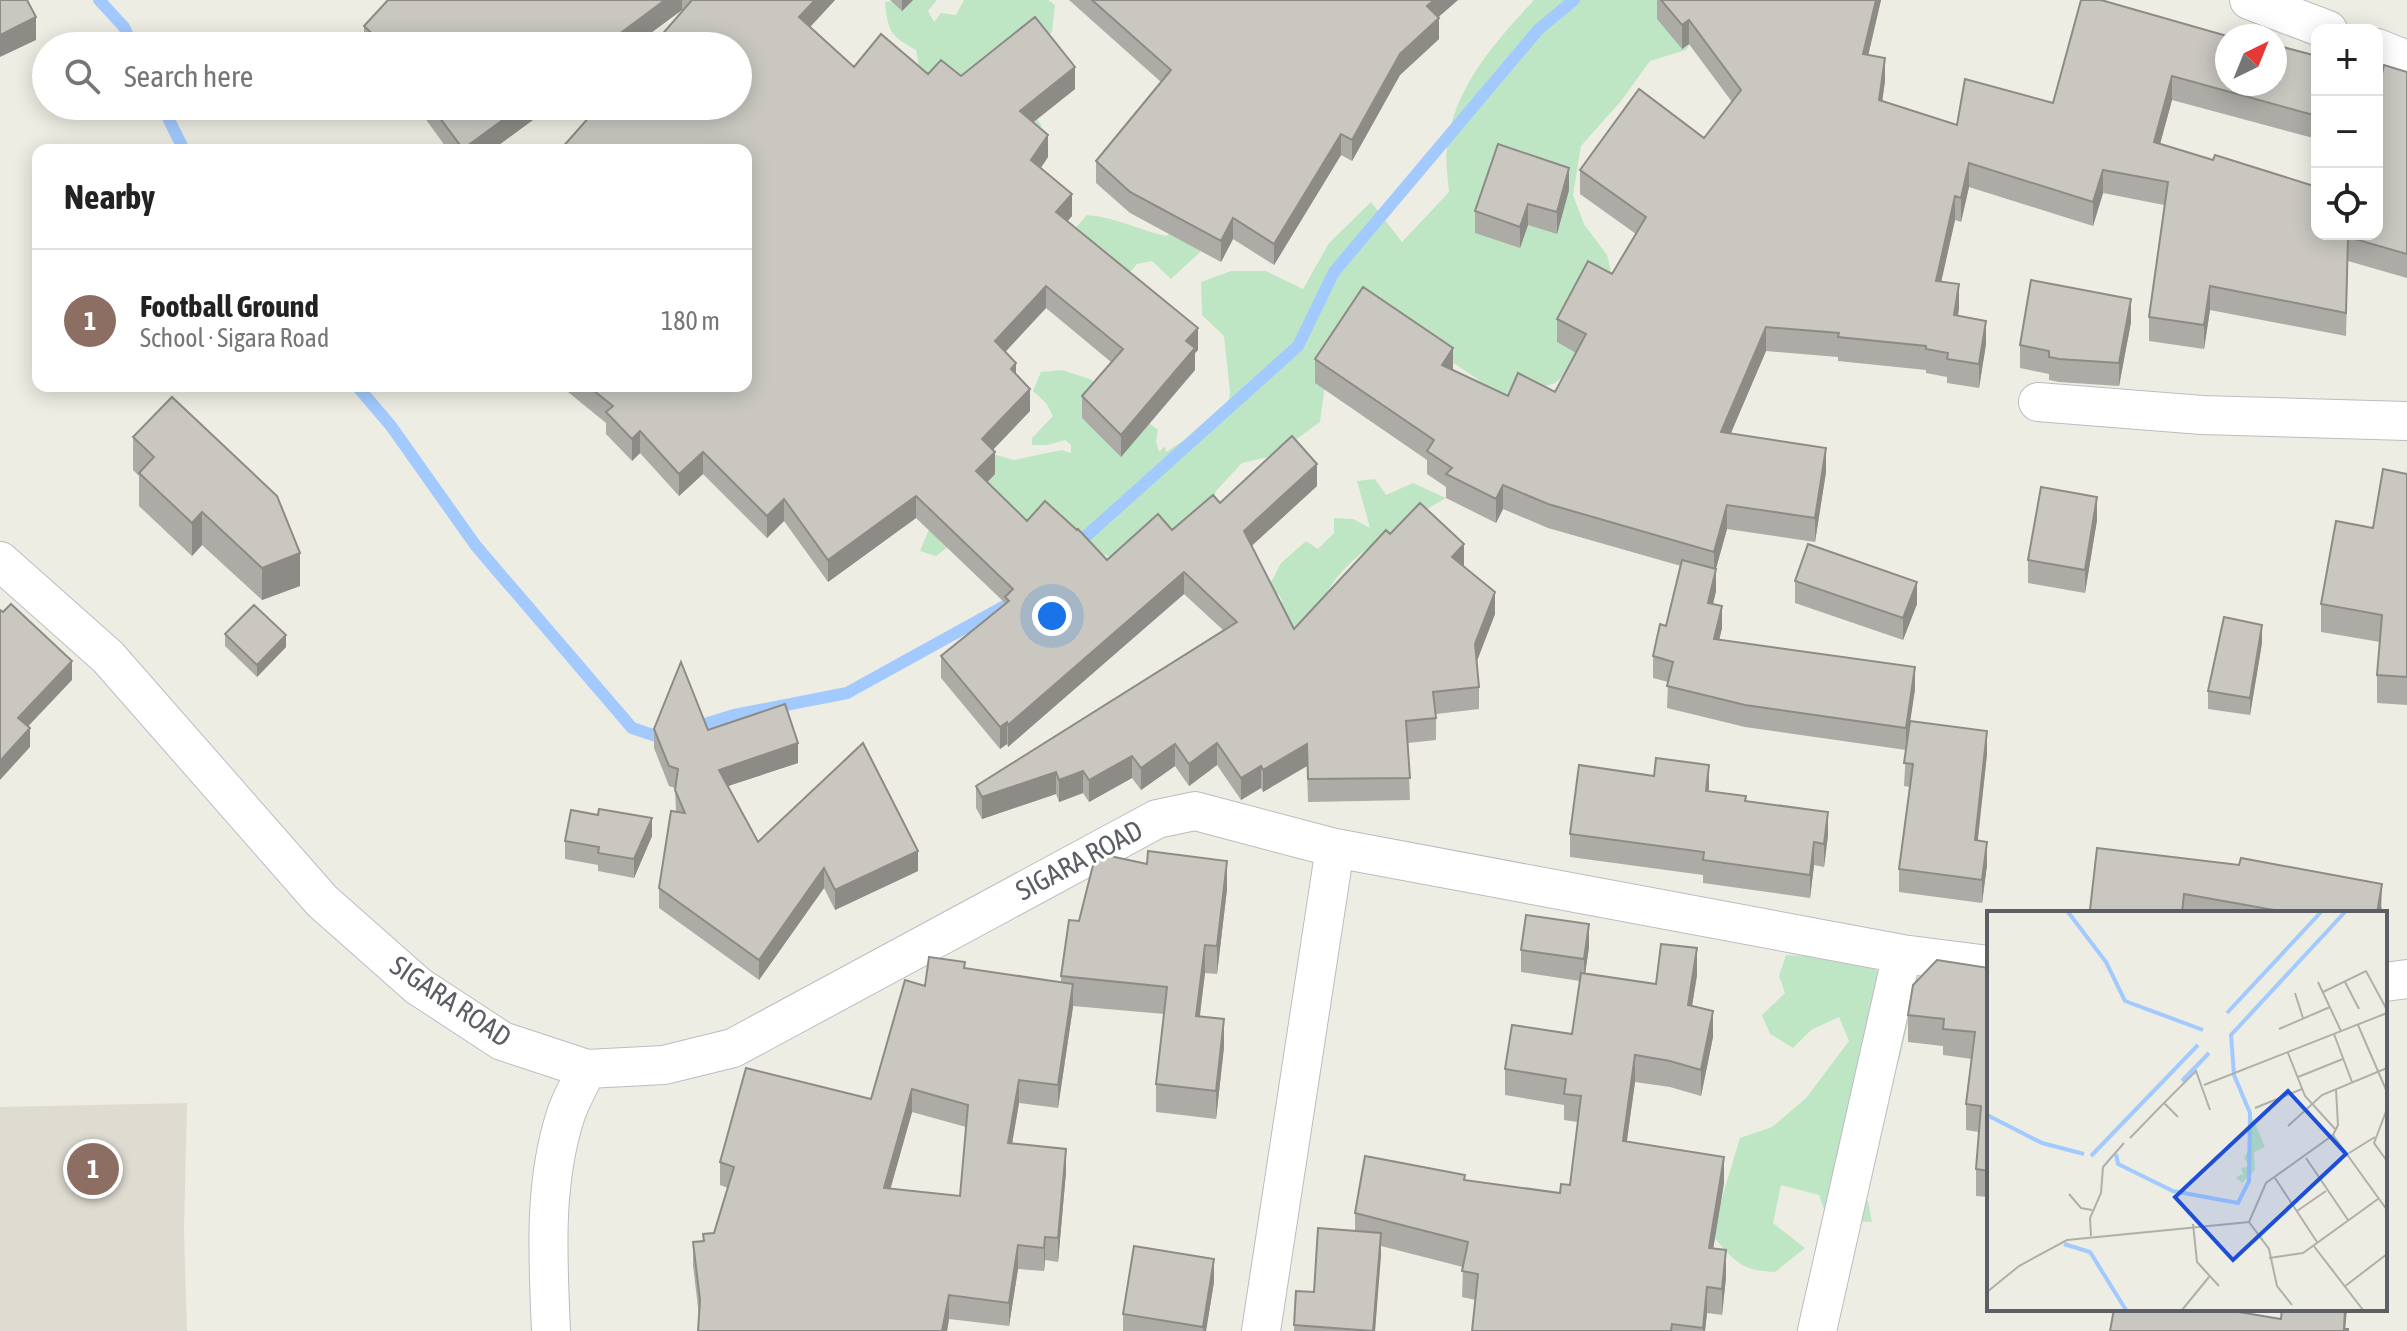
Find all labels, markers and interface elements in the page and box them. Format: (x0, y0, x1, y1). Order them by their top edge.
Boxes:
north arrow (2215, 24, 2287, 96)
map controls (2311, 24, 2383, 240)
button: + (2311, 24, 2383, 96)
search box (32, 32, 752, 120)
icon: search (60, 54, 104, 98)
text: Search here (124, 59, 253, 93)
button: − (2311, 96, 2383, 168)
button: locate (2311, 168, 2383, 240)
text: Nearby (64, 177, 155, 216)
text: Football Ground (140, 289, 319, 323)
text: 1 (84, 306, 96, 336)
text: 180 m (661, 306, 720, 336)
text: School · Sigara Road (140, 323, 329, 353)
your location (1032, 596, 1072, 636)
street label: SIGARA ROAD (1010, 813, 1148, 907)
inset map (1987, 911, 2387, 1311)
street label: SIGARA ROAD (385, 949, 517, 1053)
pin: 1 (67, 1139, 119, 1199)

